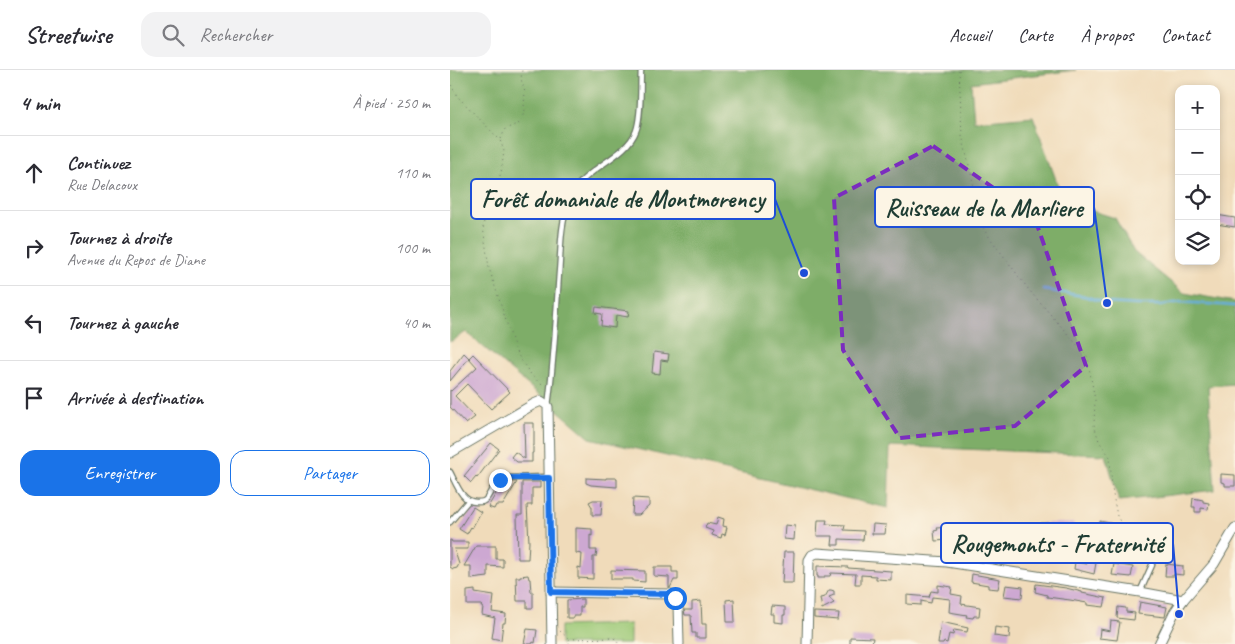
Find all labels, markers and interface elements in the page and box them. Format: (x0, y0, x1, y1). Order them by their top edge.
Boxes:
search box (141, 12, 491, 57)
text: Streetwise (25, 20, 111, 50)
icon: search (159, 21, 187, 49)
text: Rechercher (199, 23, 272, 47)
text: Accueil (950, 24, 990, 46)
text: Carte (1018, 24, 1053, 46)
text: À propos (1081, 24, 1133, 46)
text: Contact (1161, 24, 1210, 46)
map controls (1175, 85, 1220, 265)
button: + (1175, 85, 1220, 130)
text: 4 min (20, 90, 60, 116)
text: À pied · 250 m (352, 93, 430, 113)
button: − (1175, 130, 1220, 175)
text: Continuez (67, 151, 130, 175)
icon: ahead (20, 159, 48, 187)
text: 110 m (396, 163, 430, 183)
text: Rue Delacoux (67, 175, 137, 195)
button: locate (1175, 175, 1220, 220)
callout: Forêt domaniale de Montmorency (471, 179, 775, 219)
text: Forêt domaniale de Montmorency (481, 183, 767, 215)
callout: Ruisseau de la Marliere (875, 187, 1094, 227)
text: Ruisseau de la Marliere (885, 192, 1085, 224)
button: layers (1175, 220, 1220, 265)
text: Tournez à droite (67, 226, 171, 250)
icon: right (20, 234, 48, 262)
text: 100 m (396, 238, 430, 258)
text: Avenue du Repos de Diane (67, 250, 205, 270)
icon: left (20, 309, 48, 337)
text: Tournez à gauche (67, 311, 178, 335)
text: 40 m (403, 313, 430, 333)
icon: arrive (20, 384, 48, 412)
text: Arrivée à destination (67, 386, 203, 410)
button: Enregistrer (20, 450, 220, 496)
button: Partager (230, 450, 430, 496)
route end (489, 469, 512, 492)
callout: Rougemonts - Fraternité (941, 523, 1173, 563)
text: Rougemonts - Fraternité (951, 528, 1167, 560)
route start (664, 587, 687, 610)

